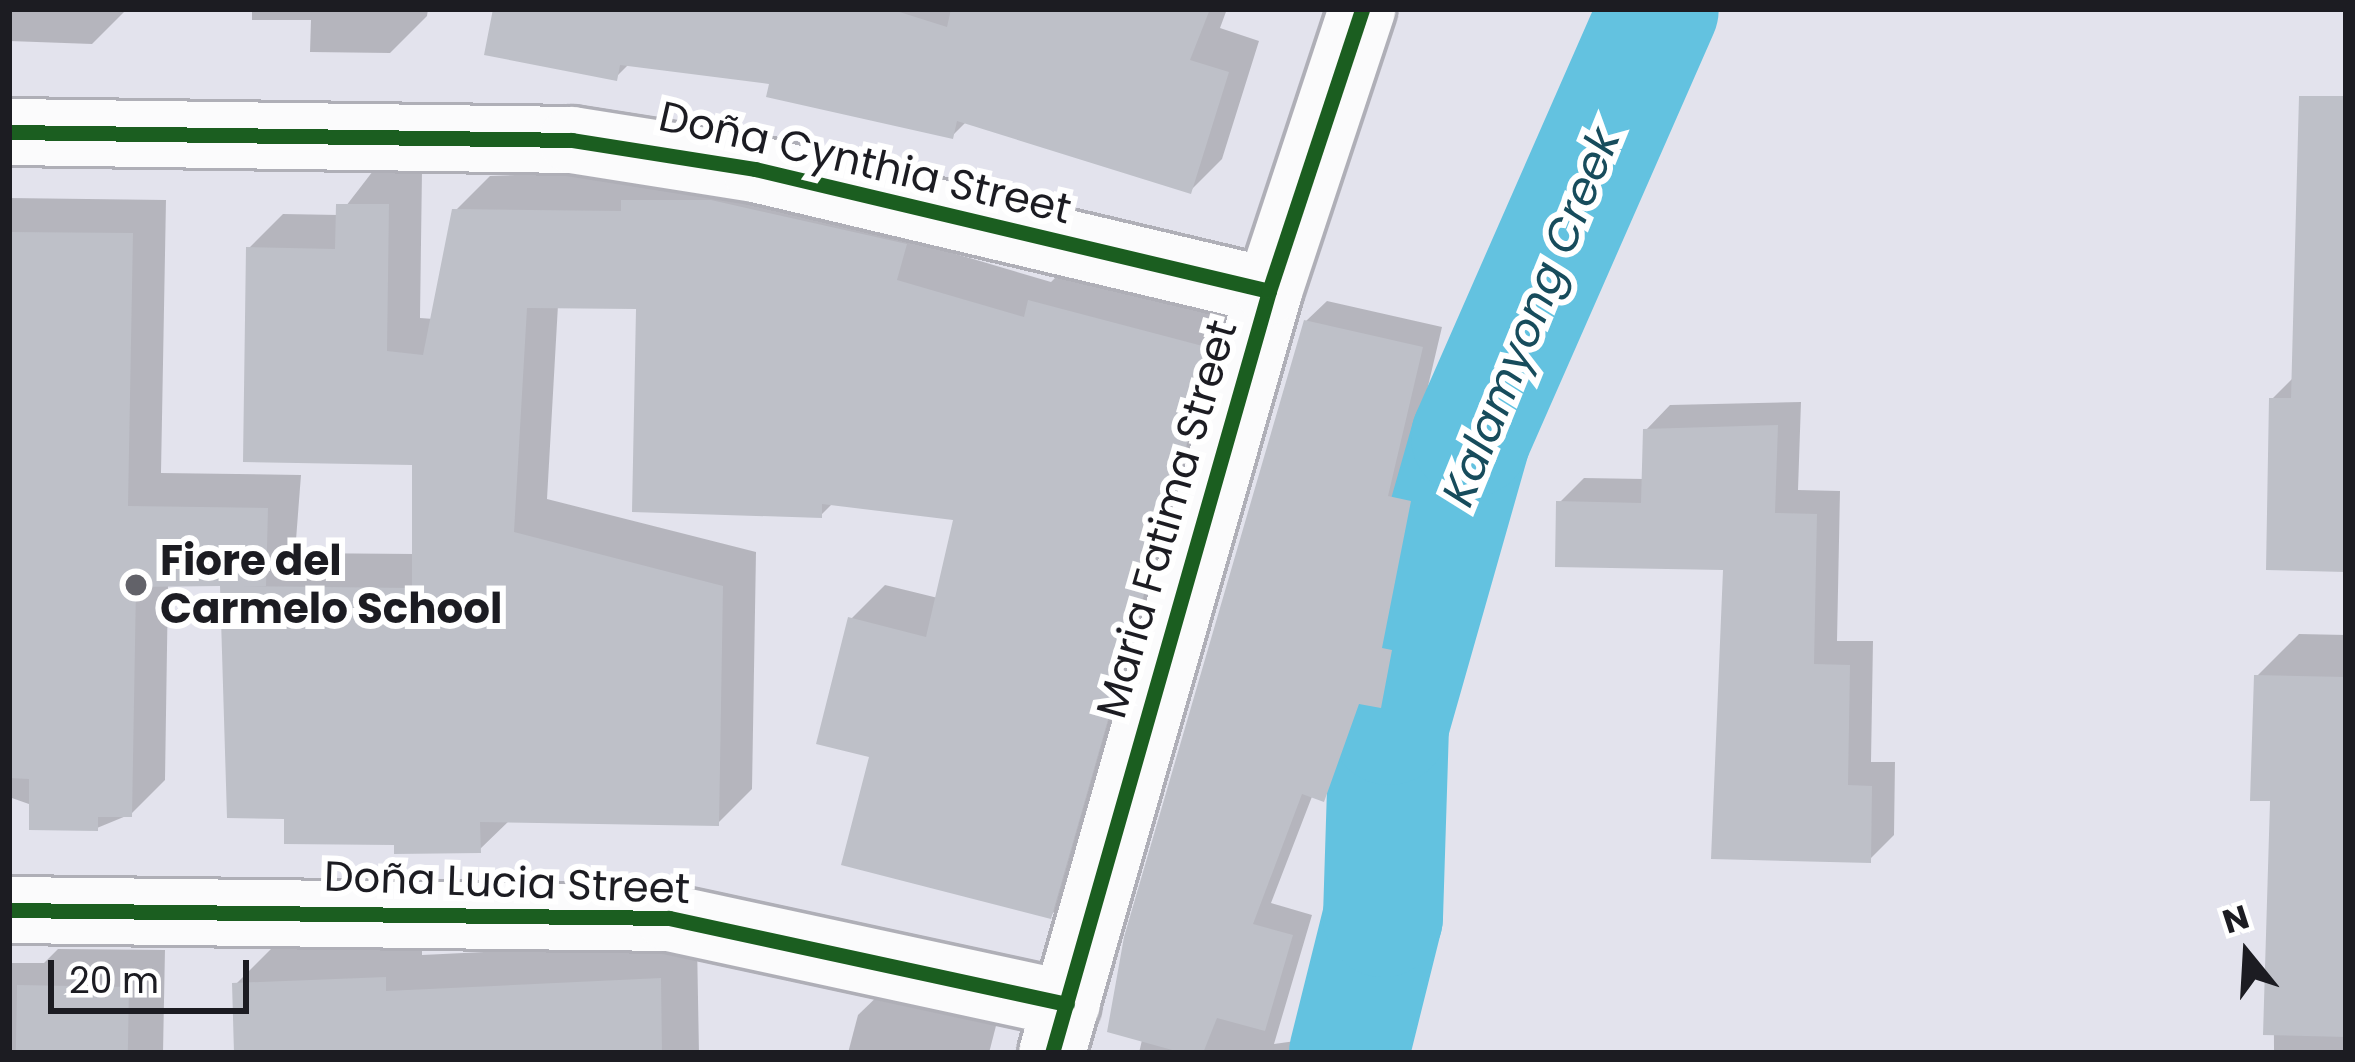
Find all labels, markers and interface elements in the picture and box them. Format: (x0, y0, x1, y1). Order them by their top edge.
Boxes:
street label: Doña Cynthia Street (654, 91, 1076, 235)
water label: Kalamyong Creek (1431, 120, 1631, 514)
street label: Maria Fatima Street (1086, 314, 1248, 724)
place label: Fiore del Carmelo School (160, 536, 502, 634)
marker: Fiore del Carmelo School (123, 572, 149, 598)
street label: Doña Lucia Street (323, 851, 691, 915)
text: N (2217, 893, 2255, 945)
north arrow (2187, 894, 2307, 1014)
scale bar (54, 936, 255, 1010)
text: 20 m (69, 955, 159, 1006)

